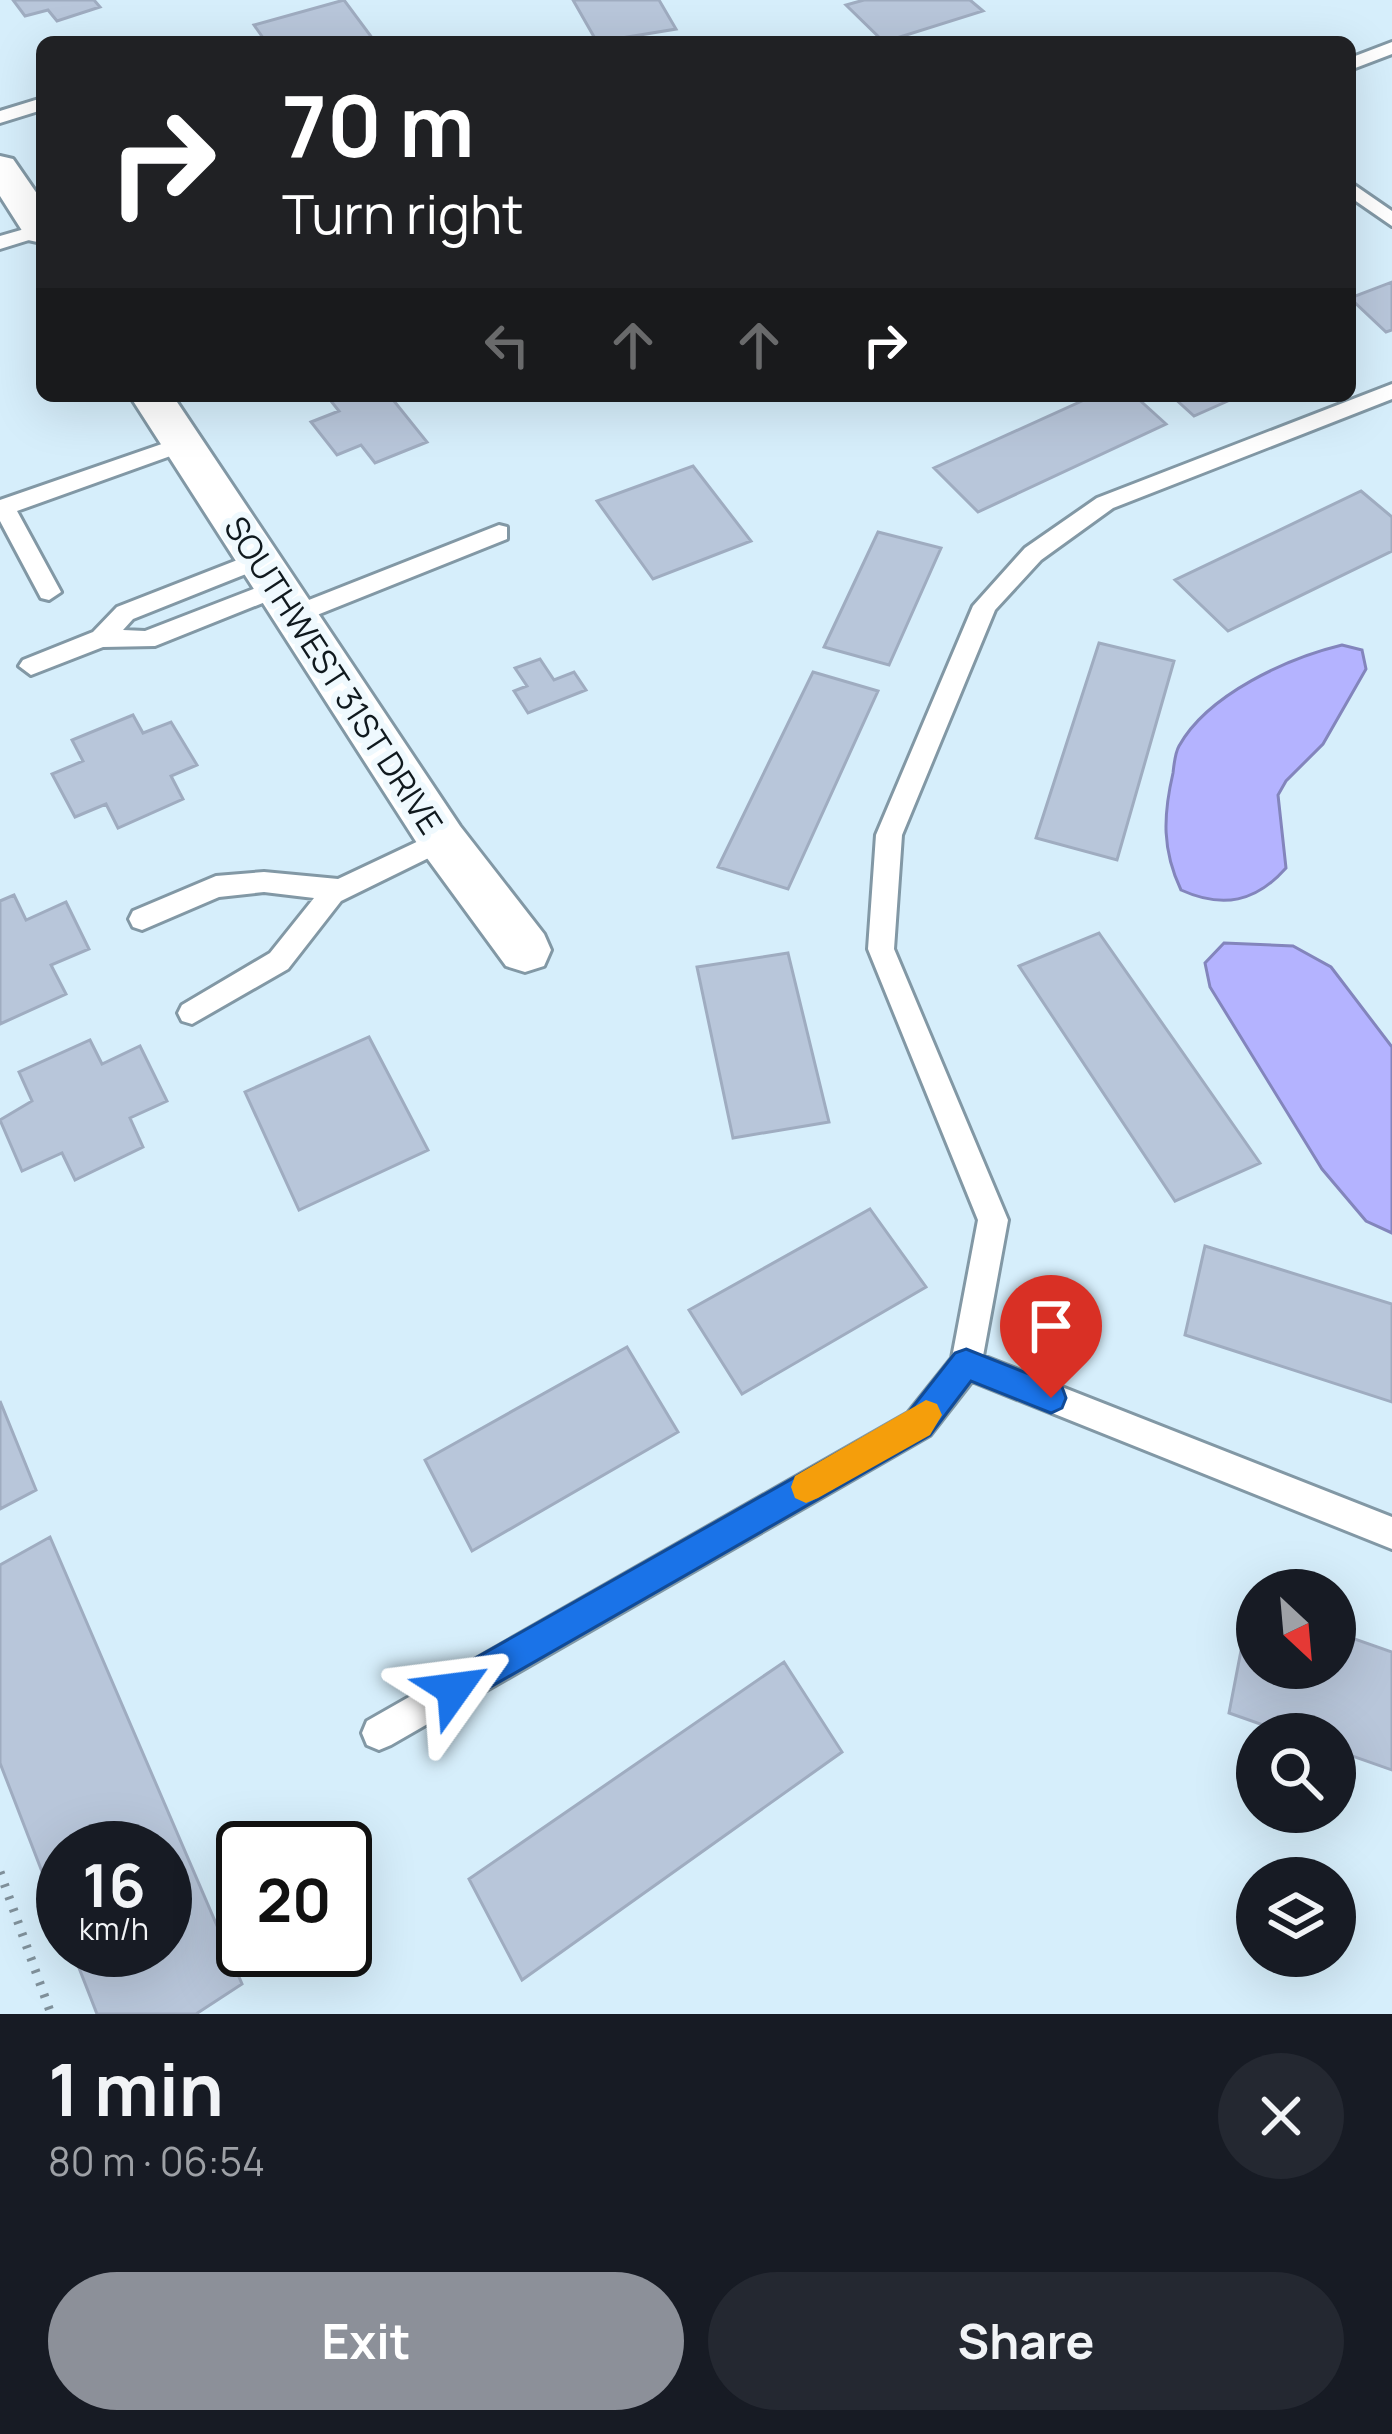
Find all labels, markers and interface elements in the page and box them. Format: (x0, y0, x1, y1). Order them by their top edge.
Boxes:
text: 70 m (282, 67, 474, 182)
icon: right (84, 84, 240, 240)
text: Turn right (282, 176, 524, 250)
icon: left (474, 312, 540, 378)
icon: ahead (600, 312, 666, 378)
icon: ahead (726, 312, 792, 378)
icon: right (852, 312, 918, 378)
street label: SOUTHWEST 31ST DRIVE (214, 507, 454, 843)
pin (1000, 1275, 1102, 1398)
icon: arrive (1018, 1293, 1084, 1359)
north arrow (1236, 1569, 1356, 1689)
map controls (1236, 1569, 1356, 1977)
position arrow (391, 1626, 517, 1752)
button: search (1236, 1713, 1356, 1833)
speed limit sign: 20 (216, 1821, 372, 1977)
text: 16 (82, 1843, 146, 1925)
button: layers (1236, 1857, 1356, 1977)
text: km/h (79, 1908, 149, 1949)
text: 1 min (48, 2039, 224, 2138)
button: close (1218, 2053, 1344, 2179)
text: 80 m · 06:54 (48, 2134, 265, 2188)
button: Exit (48, 2272, 684, 2410)
button: Share (708, 2272, 1344, 2410)

